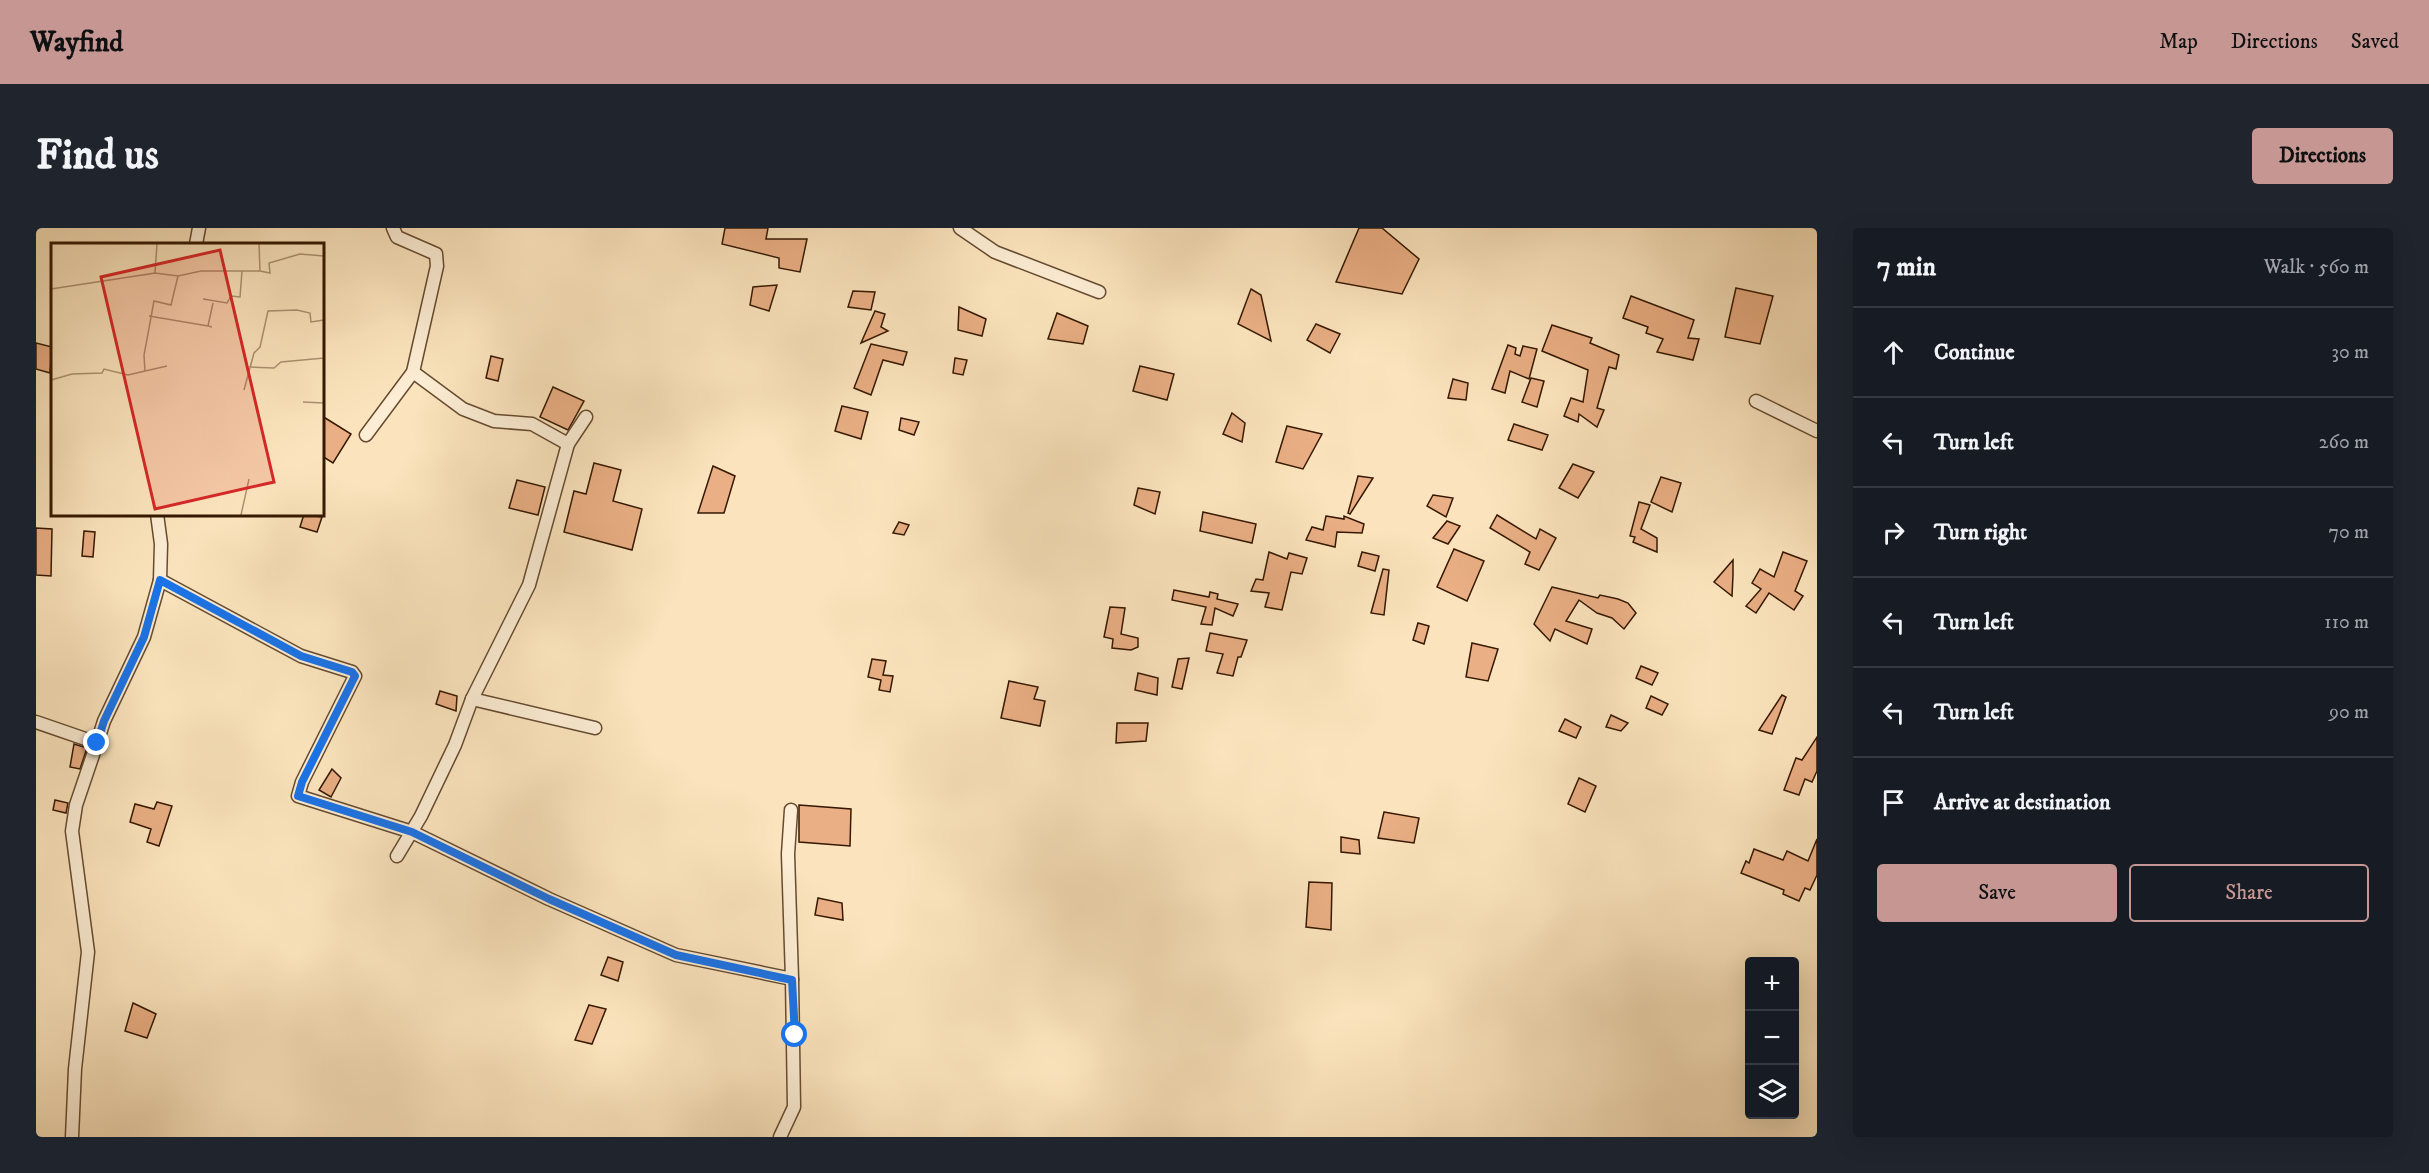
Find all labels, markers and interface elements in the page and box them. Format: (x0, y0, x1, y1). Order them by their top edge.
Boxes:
text: Wayfind (30, 25, 123, 60)
text: Map (2159, 29, 2198, 55)
text: Directions (2231, 29, 2318, 55)
text: Saved (2351, 29, 2399, 55)
button: Directions (2252, 128, 2393, 184)
text: Find us (36, 130, 159, 182)
inset map (51, 243, 324, 516)
text: 7 min (1877, 251, 1936, 284)
text: Walk · 560 m (2264, 255, 2369, 280)
icon: ahead (1877, 336, 1910, 369)
text: Continue (1934, 339, 2015, 366)
text: 30 m (2331, 340, 2369, 365)
icon: left (1877, 426, 1910, 459)
text: Turn left (1934, 429, 2014, 456)
text: 260 m (2319, 430, 2369, 455)
icon: right (1877, 516, 1910, 549)
text: Turn right (1934, 519, 2027, 546)
text: 70 m (2328, 520, 2369, 545)
icon: left (1877, 606, 1910, 639)
text: Turn left (1934, 609, 2014, 636)
text: 110 m (2324, 610, 2369, 635)
icon: left (1877, 696, 1910, 729)
text: Turn left (1934, 699, 2014, 726)
text: 90 m (2329, 700, 2369, 725)
route end (83, 729, 109, 755)
icon: arrive (1877, 786, 1910, 819)
text: Arrive at destination (1934, 789, 2111, 816)
button: Save (1877, 864, 2117, 922)
button: Share (2129, 864, 2369, 922)
map controls (1745, 957, 1799, 1119)
button: + (1745, 957, 1799, 1011)
button: − (1745, 1011, 1799, 1065)
route start (781, 1021, 807, 1047)
button: layers (1745, 1065, 1799, 1119)

